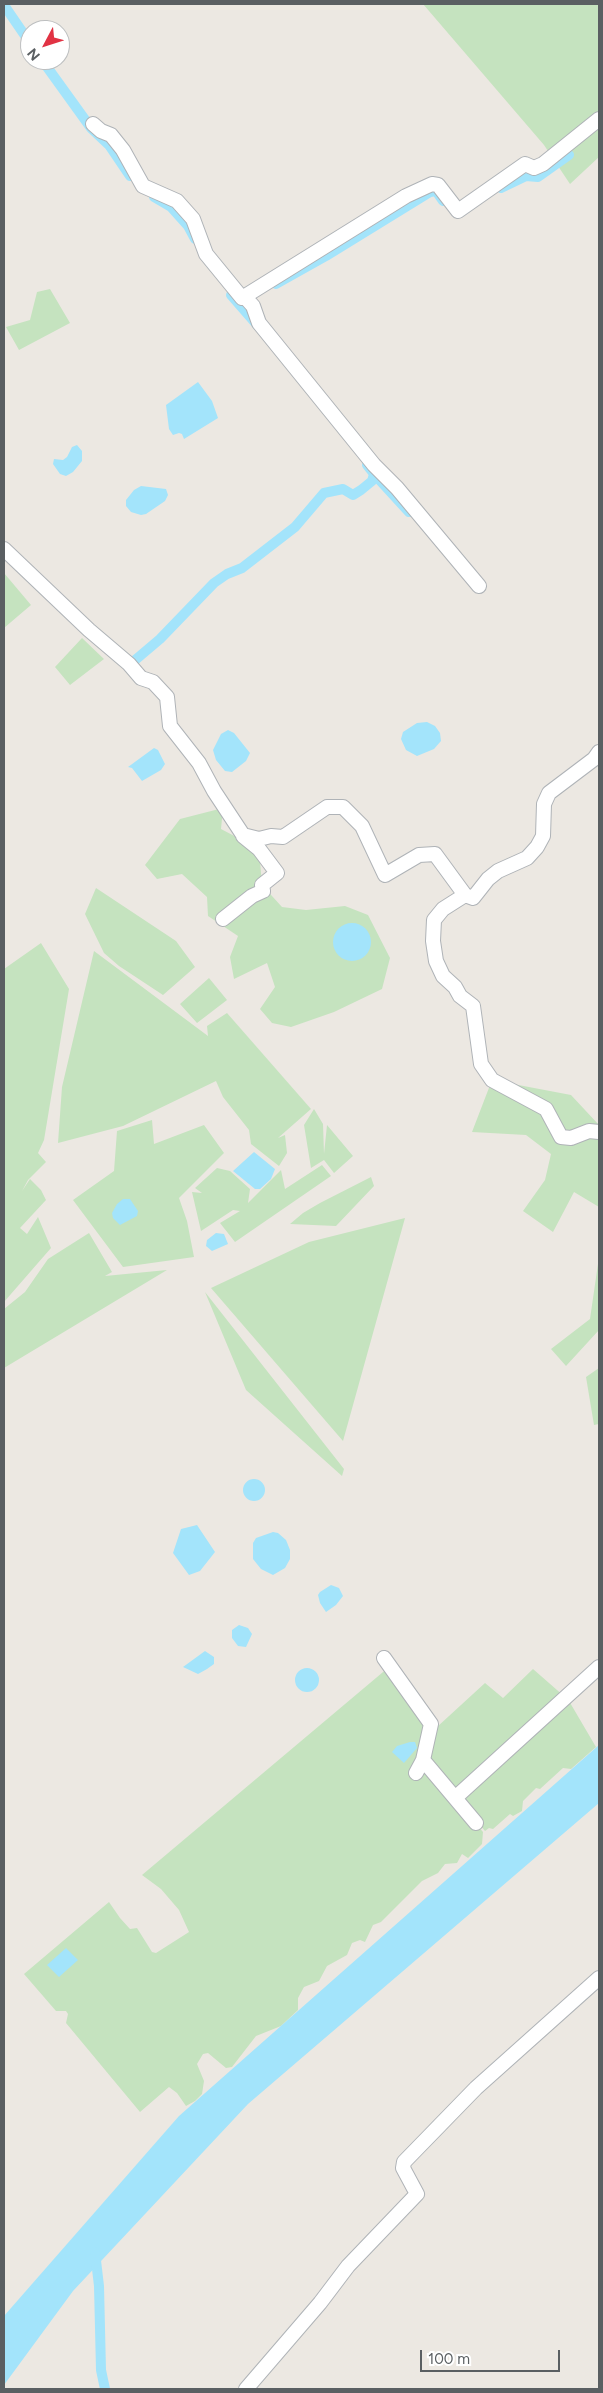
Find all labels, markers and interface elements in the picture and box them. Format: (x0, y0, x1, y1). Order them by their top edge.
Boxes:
north arrow (20, 20, 70, 70)
text: N (24, 45, 44, 64)
scale bar (423, 2340, 563, 2372)
text: 100 m (428, 2350, 470, 2368)

